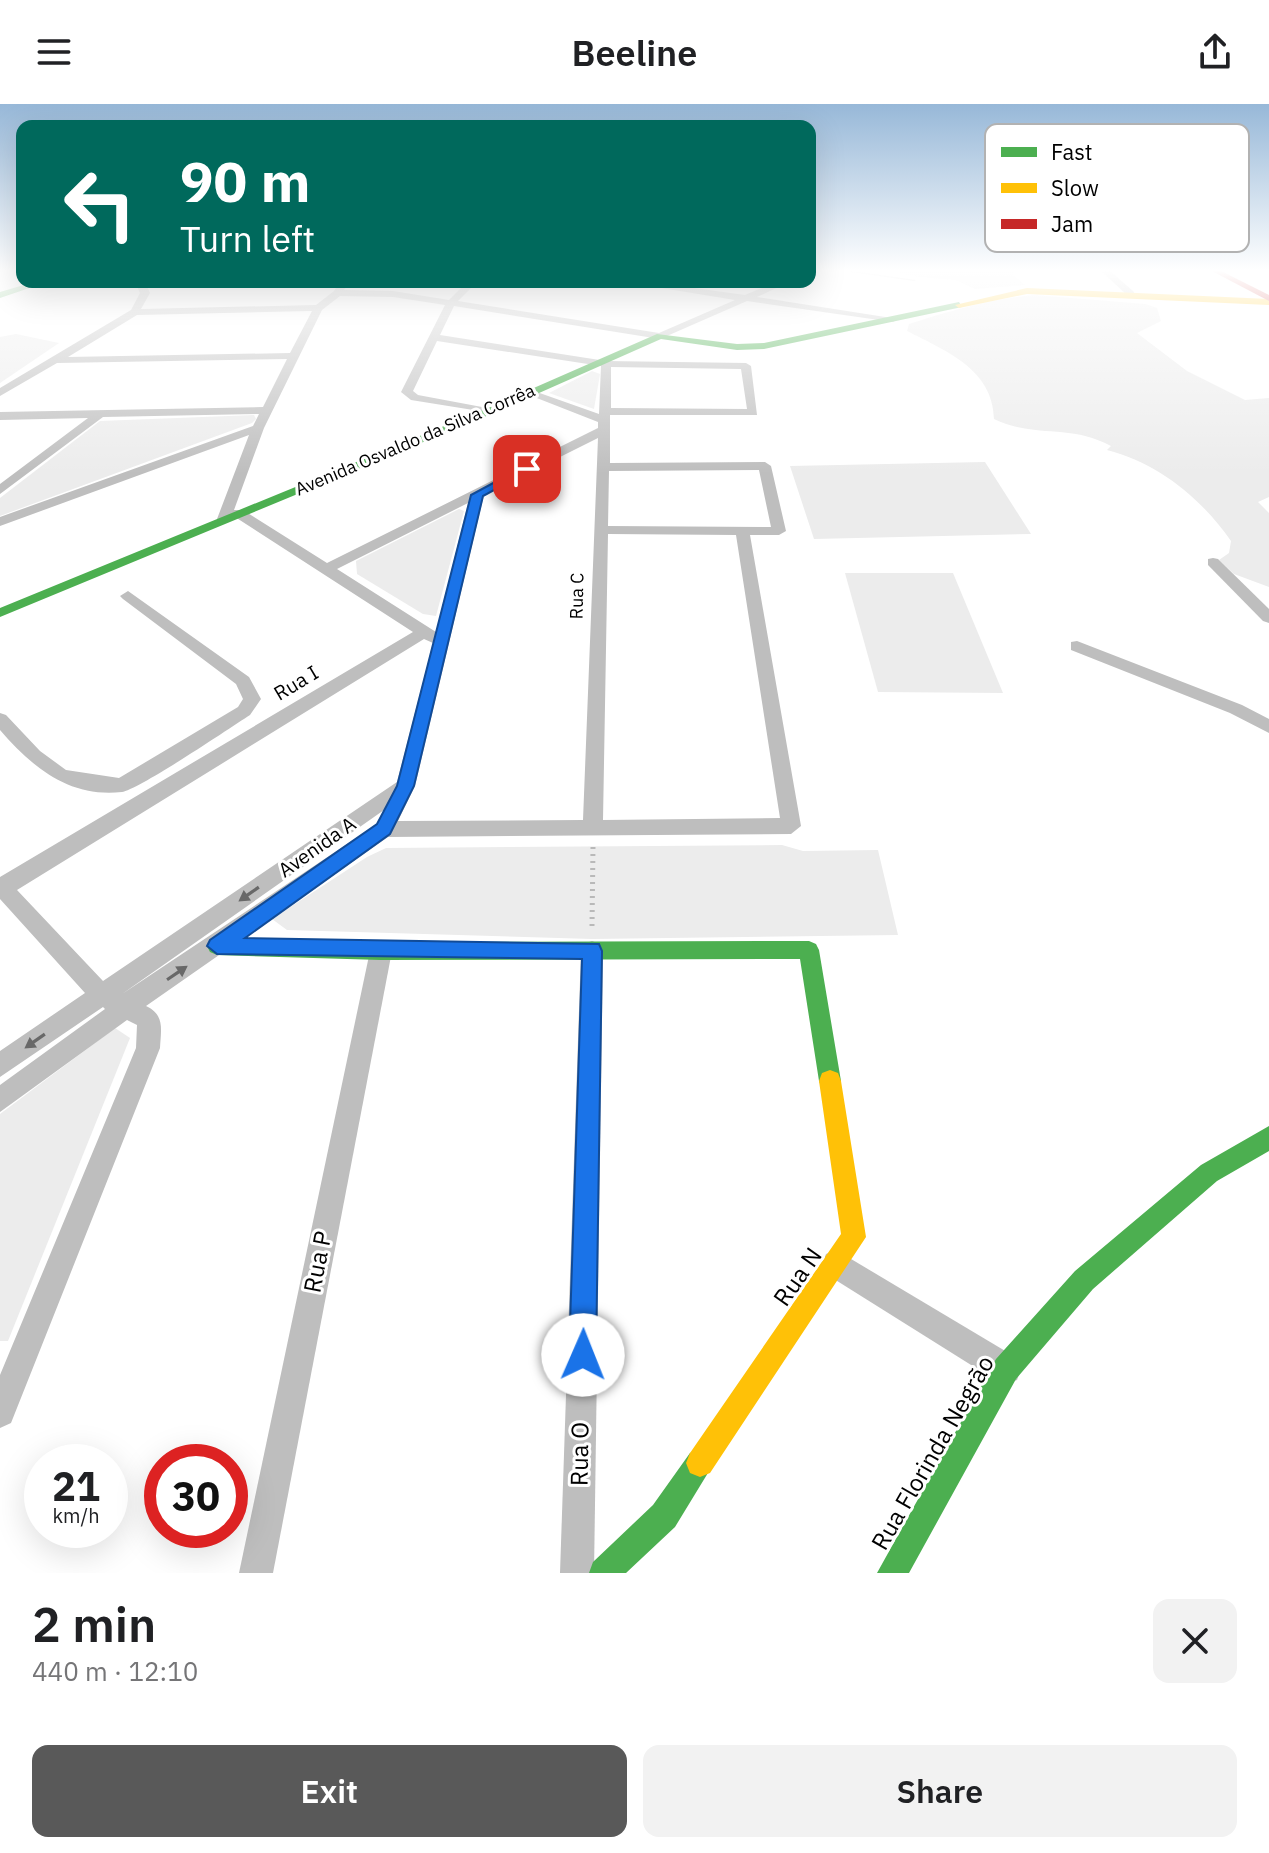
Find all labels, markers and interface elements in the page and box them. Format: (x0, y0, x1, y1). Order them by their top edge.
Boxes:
text: Beeline (572, 29, 697, 76)
icon: menu (32, 30, 76, 74)
icon: share (1193, 30, 1237, 74)
legend (985, 124, 1249, 252)
text: Fast (1051, 137, 1092, 166)
text: 90 m (180, 145, 310, 217)
icon: left (48, 152, 152, 256)
text: Slow (1051, 173, 1099, 202)
text: Jam (1051, 209, 1093, 238)
text: Turn left (180, 215, 315, 262)
street label: Avenida Osvaldo da Silva Corrêa (291, 378, 539, 501)
pin (493, 435, 561, 503)
icon: arrive (505, 447, 549, 491)
street label: Rua C (565, 572, 588, 620)
street label: Rua I (268, 659, 323, 706)
street label: Avenida A (272, 810, 361, 883)
one-way arrow (238, 886, 259, 901)
one-way arrow (167, 966, 188, 981)
one-way arrow (24, 1033, 45, 1048)
street label: Rua P (295, 1228, 339, 1295)
street label: Rua N (766, 1241, 829, 1312)
position arrow (541, 1313, 625, 1397)
street label: Rua Florinda Negrão (863, 1349, 1001, 1556)
street label: Rua O (562, 1421, 596, 1486)
speed limit sign: 30 (144, 1444, 248, 1548)
text: 21 (52, 1460, 100, 1512)
text: km/h (52, 1502, 100, 1529)
text: 2 min (32, 1593, 156, 1655)
button: close (1153, 1599, 1237, 1683)
text: 440 m · 12:10 (32, 1654, 198, 1688)
button: Exit (32, 1745, 627, 1837)
button: Share (643, 1745, 1237, 1837)

